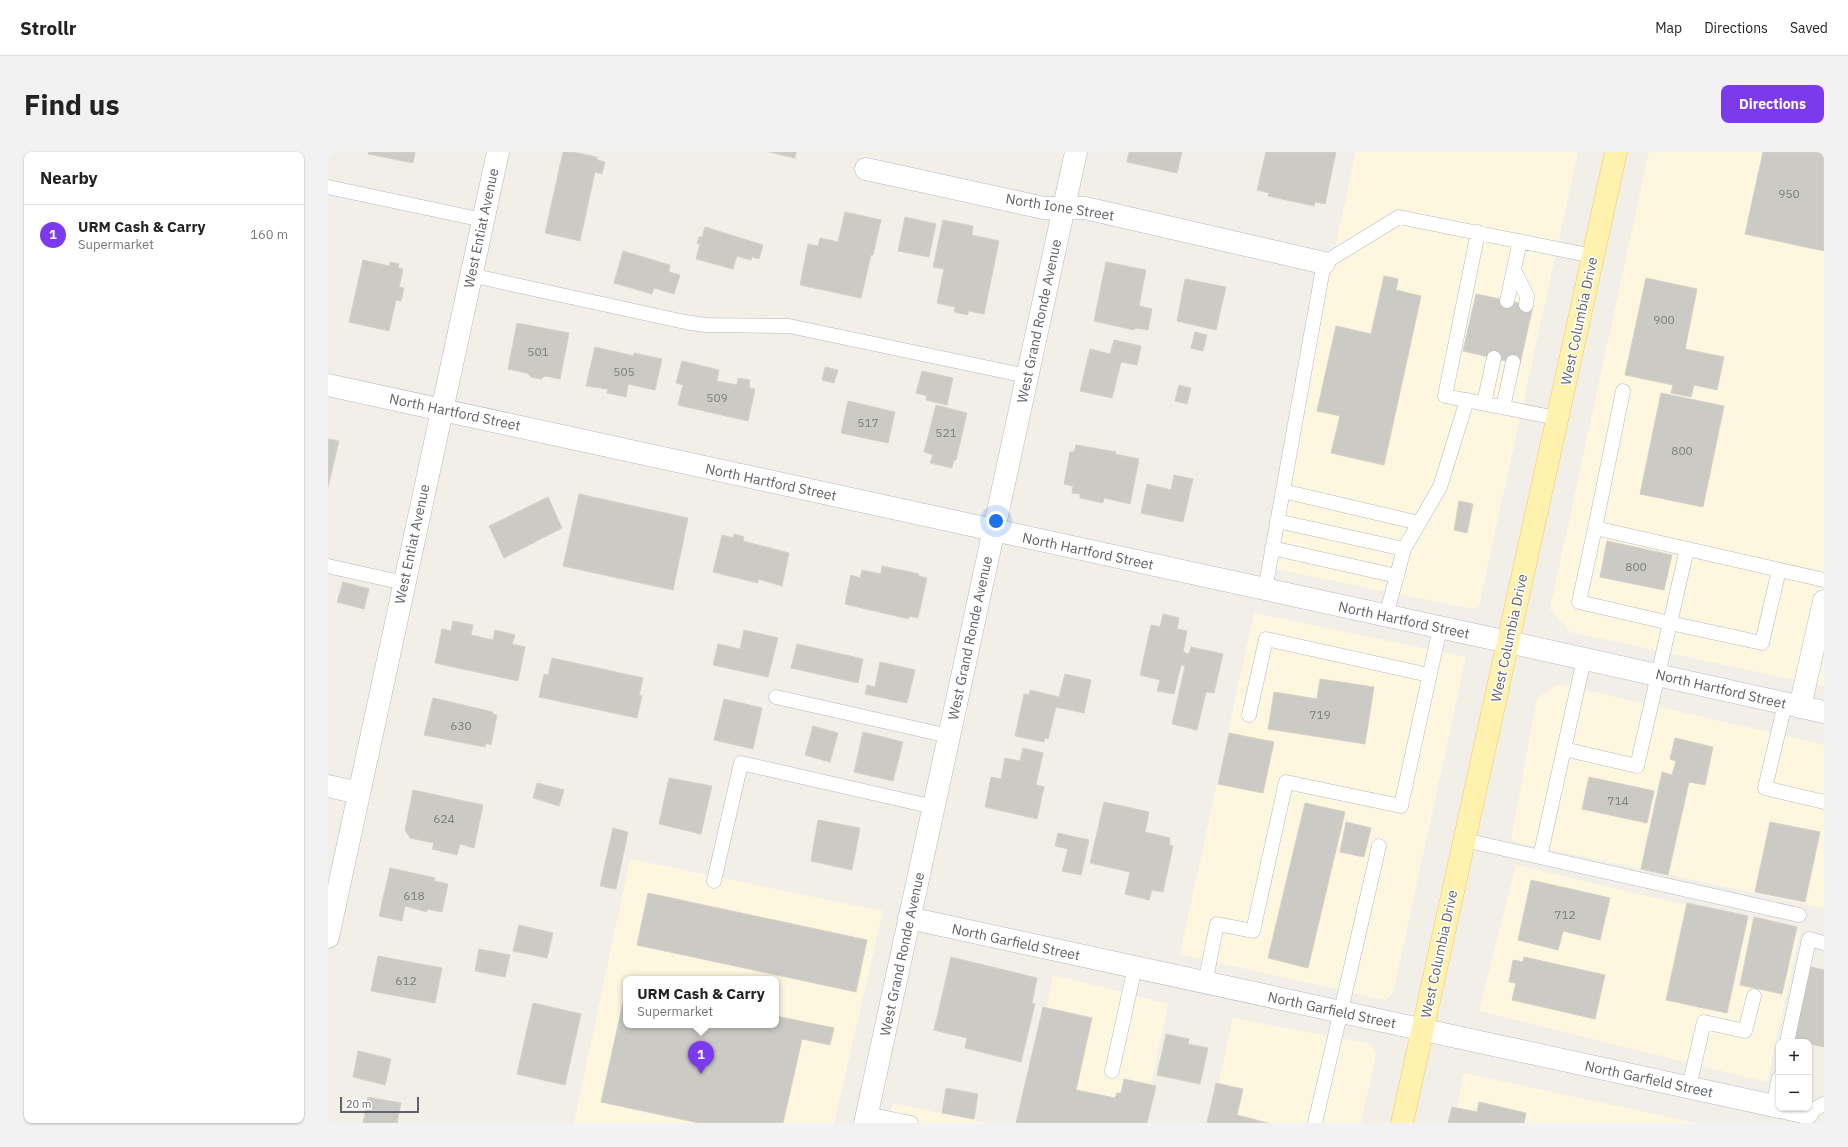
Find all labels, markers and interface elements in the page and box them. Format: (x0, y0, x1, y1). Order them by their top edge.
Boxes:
text: Strollr (20, 16, 76, 40)
text: Map (1655, 19, 1682, 37)
text: Directions (1704, 19, 1768, 37)
text: Saved (1790, 19, 1828, 37)
button: Directions (1721, 85, 1824, 123)
text: Find us (24, 86, 120, 123)
street label: West Entiat Avenue (460, 166, 503, 289)
text: Nearby (40, 167, 98, 189)
house number: 950 (1778, 186, 1800, 201)
street label: North Ione Street (1004, 190, 1116, 224)
text: URM Cash & Carry (78, 217, 206, 236)
text: 1 (49, 226, 57, 243)
text: 160 m (250, 226, 288, 243)
text: Supermarket (78, 236, 154, 253)
street label: West Grand Ronde Avenue (1013, 237, 1065, 405)
street label: West Columbia Drive (1557, 255, 1601, 387)
house number: 900 (1653, 312, 1675, 327)
house number: 501 (527, 344, 549, 359)
house number: 505 (613, 364, 635, 379)
street label: North Hartford Street (388, 389, 522, 435)
house number: 509 (706, 390, 728, 405)
house number: 517 (857, 415, 879, 430)
house number: 521 (935, 425, 957, 440)
house number: 800 (1671, 443, 1693, 458)
street label: North Hartford Street (704, 459, 838, 505)
street label: West Entiat Avenue (391, 482, 434, 605)
your location (986, 511, 1006, 531)
street label: North Hartford Street (1021, 528, 1155, 574)
street label: West Grand Ronde Avenue (944, 554, 996, 722)
house number: 800 (1625, 559, 1647, 574)
street label: West Columbia Drive (1487, 572, 1531, 704)
street label: North Hartford Street (1337, 597, 1471, 643)
street label: North Hartford Street (1654, 665, 1788, 713)
house number: 719 (1309, 707, 1331, 722)
house number: 630 (450, 718, 472, 733)
house number: 714 (1607, 793, 1629, 808)
house number: 624 (433, 811, 455, 826)
street label: West Grand Ronde Avenue (876, 870, 928, 1038)
house number: 618 (403, 888, 425, 903)
street label: West Columbia Drive (1417, 888, 1461, 1020)
house number: 712 (1554, 907, 1576, 922)
street label: North Garfield Street (950, 920, 1082, 964)
house number: 612 (395, 973, 417, 988)
popup (623, 976, 779, 1028)
text: URM Cash & Carry (637, 984, 765, 1003)
street label: North Garfield Street (1266, 988, 1398, 1032)
text: Supermarket (637, 1003, 713, 1020)
map controls (1776, 1039, 1812, 1111)
button: + (1776, 1039, 1812, 1075)
pin: 1 (688, 1041, 714, 1074)
street label: North Garfield Street (1583, 1057, 1715, 1101)
button: − (1776, 1075, 1812, 1111)
scale bar (340, 1095, 419, 1114)
text: 20 m (346, 1097, 371, 1111)

